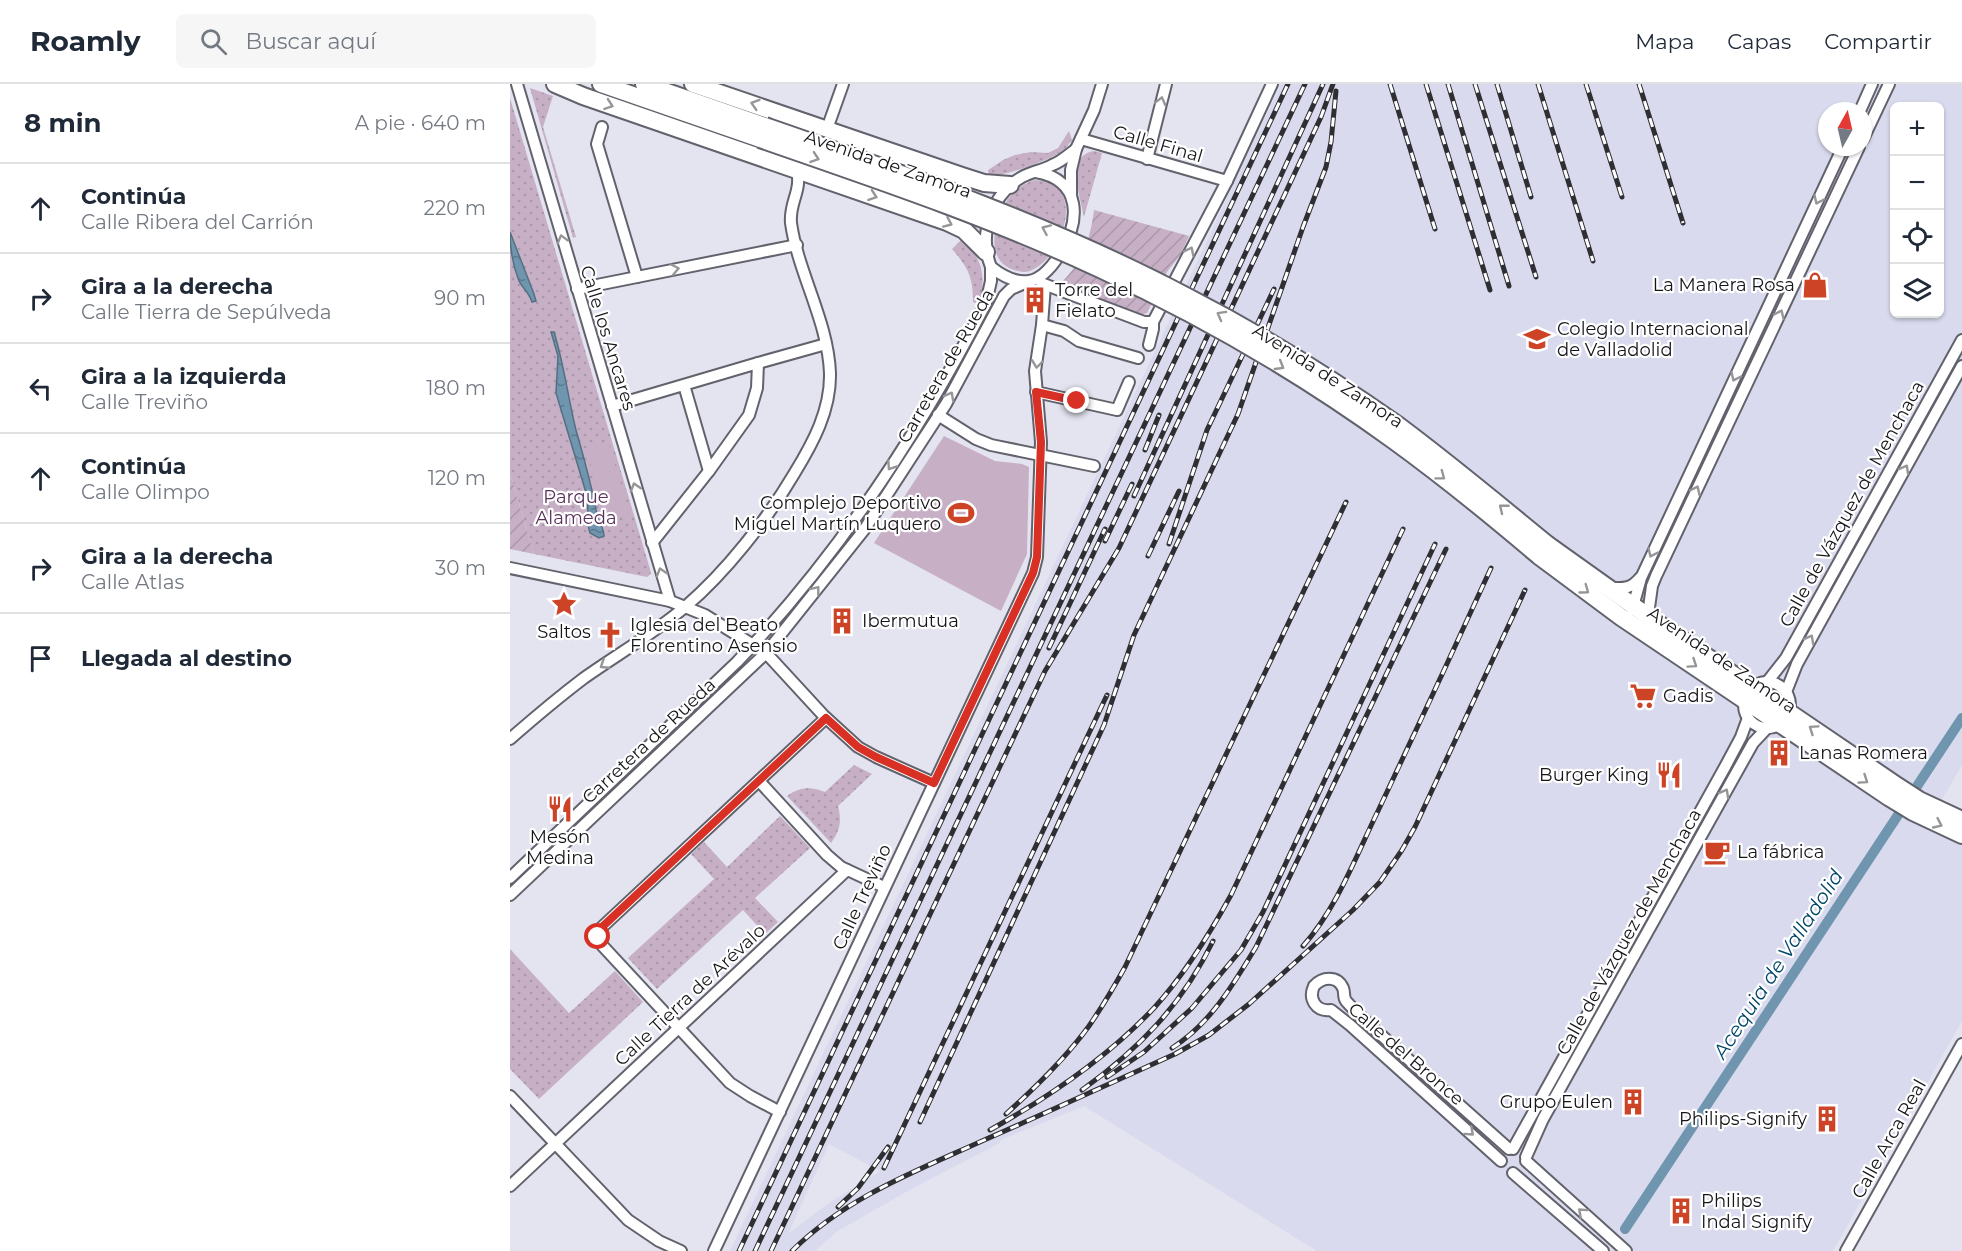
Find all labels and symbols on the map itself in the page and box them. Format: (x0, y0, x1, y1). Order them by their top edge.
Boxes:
one-way arrow (1154, 96, 1167, 106)
one-way arrow (603, 97, 614, 110)
one-way arrow (750, 99, 761, 112)
north arrow (1818, 102, 1872, 156)
street label: Calle Final (1111, 121, 1205, 167)
street label: Avenida de Zamora (802, 125, 974, 203)
one-way arrow (809, 151, 820, 164)
one-way arrow (867, 188, 878, 201)
one-way arrow (1813, 193, 1825, 204)
one-way arrow (941, 215, 952, 227)
one-way arrow (1041, 225, 1052, 237)
one-way arrow (557, 234, 569, 245)
one-way arrow (1183, 247, 1194, 258)
street label: Calle los Ancares (575, 263, 641, 413)
one-way arrow (670, 263, 680, 276)
shop icon: La Manera Rosa (1800, 270, 1830, 300)
place label: La Manera Rosa (1653, 274, 1795, 296)
place label: Torre del Fielato (1055, 279, 1133, 322)
street label: Carretera de Rueda (893, 285, 999, 447)
building icon: Torre del Fielato (1020, 285, 1050, 315)
one-way arrow (1772, 310, 1784, 321)
one-way arrow (1217, 311, 1227, 322)
place label: Colegio Internacional de Valladolid (1557, 318, 1749, 361)
street label: Avenida de Zamora (1249, 319, 1407, 433)
school or university icon: Colegio Internacional de Valladolid (1522, 324, 1552, 354)
one-way arrow (1274, 358, 1284, 370)
one-way arrow (1031, 359, 1044, 368)
one-way arrow (1731, 370, 1743, 381)
street label: Calle de Vázquez de Menchaca (1775, 377, 1929, 631)
route end (1063, 387, 1089, 413)
one-way arrow (943, 391, 954, 402)
one-way arrow (887, 460, 898, 471)
one-way arrow (1898, 465, 1909, 475)
one-way arrow (1434, 469, 1445, 480)
one-way arrow (630, 482, 643, 492)
park label: Parque Alameda (535, 486, 617, 529)
one-way arrow (1689, 486, 1701, 497)
place label: Complejo Deportivo Miguel Martín Luquero (734, 492, 941, 535)
sports icon: Complejo Deportivo Miguel Martín Luquero (946, 498, 976, 528)
one-way arrow (1499, 504, 1510, 515)
one-way arrow (1648, 547, 1660, 558)
one-way arrow (656, 567, 668, 578)
one-way arrow (1578, 583, 1589, 594)
one-way arrow (808, 586, 819, 597)
place icon: Saltos (549, 589, 579, 619)
street label: Avenida de Zamora (1643, 602, 1801, 718)
building icon: Ibermutua (827, 606, 857, 636)
place label: Ibermutua (862, 610, 959, 632)
place label: Iglesia del Beato Florentino Asensio (630, 614, 797, 657)
church icon: Iglesia del Beato Florentino Asensio (595, 620, 625, 650)
place label: Saltos (537, 621, 591, 643)
one-way arrow (1803, 635, 1815, 646)
one-way arrow (1687, 657, 1698, 668)
one-way arrow (600, 658, 611, 669)
street label: Carretera de Rueda (578, 673, 720, 809)
supermarket icon: Gadis (1628, 681, 1658, 711)
place label: Gadis (1663, 685, 1714, 707)
one-way arrow (1809, 725, 1820, 736)
building icon: Lanas Romera (1764, 738, 1794, 768)
place label: Lanas Romera (1799, 742, 1928, 764)
restaurant icon: Burger King (1654, 760, 1684, 790)
place label: Burger King (1539, 764, 1649, 786)
one-way arrow (1857, 773, 1868, 784)
one-way arrow (1718, 788, 1729, 799)
restaurant icon: Mesón Medina (545, 794, 575, 824)
street label: Calle de Vázquez de Menchaca (1552, 805, 1706, 1059)
one-way arrow (1931, 816, 1942, 828)
place label: Mesón Medina (526, 826, 594, 869)
cafe icon: La fábrica (1702, 837, 1732, 867)
street label: Calle Treviño (828, 841, 896, 953)
place label: La fábrica (1737, 841, 1824, 863)
water label: Acequia de Valladolid (1707, 865, 1848, 1064)
street label: Calle Tierra de Arévalo (610, 919, 770, 1071)
route start (584, 923, 610, 949)
street label: Calle del Bronce (1344, 998, 1468, 1110)
street label: Calle Arca Real (1847, 1076, 1931, 1202)
building icon: Grupo Eulen (1618, 1087, 1648, 1117)
place label: Grupo Eulen (1500, 1091, 1613, 1113)
building icon: Philips-Signify (1812, 1104, 1842, 1134)
place label: Philips-Signify (1679, 1108, 1807, 1130)
one-way arrow (1463, 1125, 1473, 1136)
place label: Philips Indal Signify (1701, 1190, 1812, 1233)
building icon: Philips Indal Signify (1666, 1196, 1696, 1226)
one-way arrow (1578, 1208, 1589, 1219)

